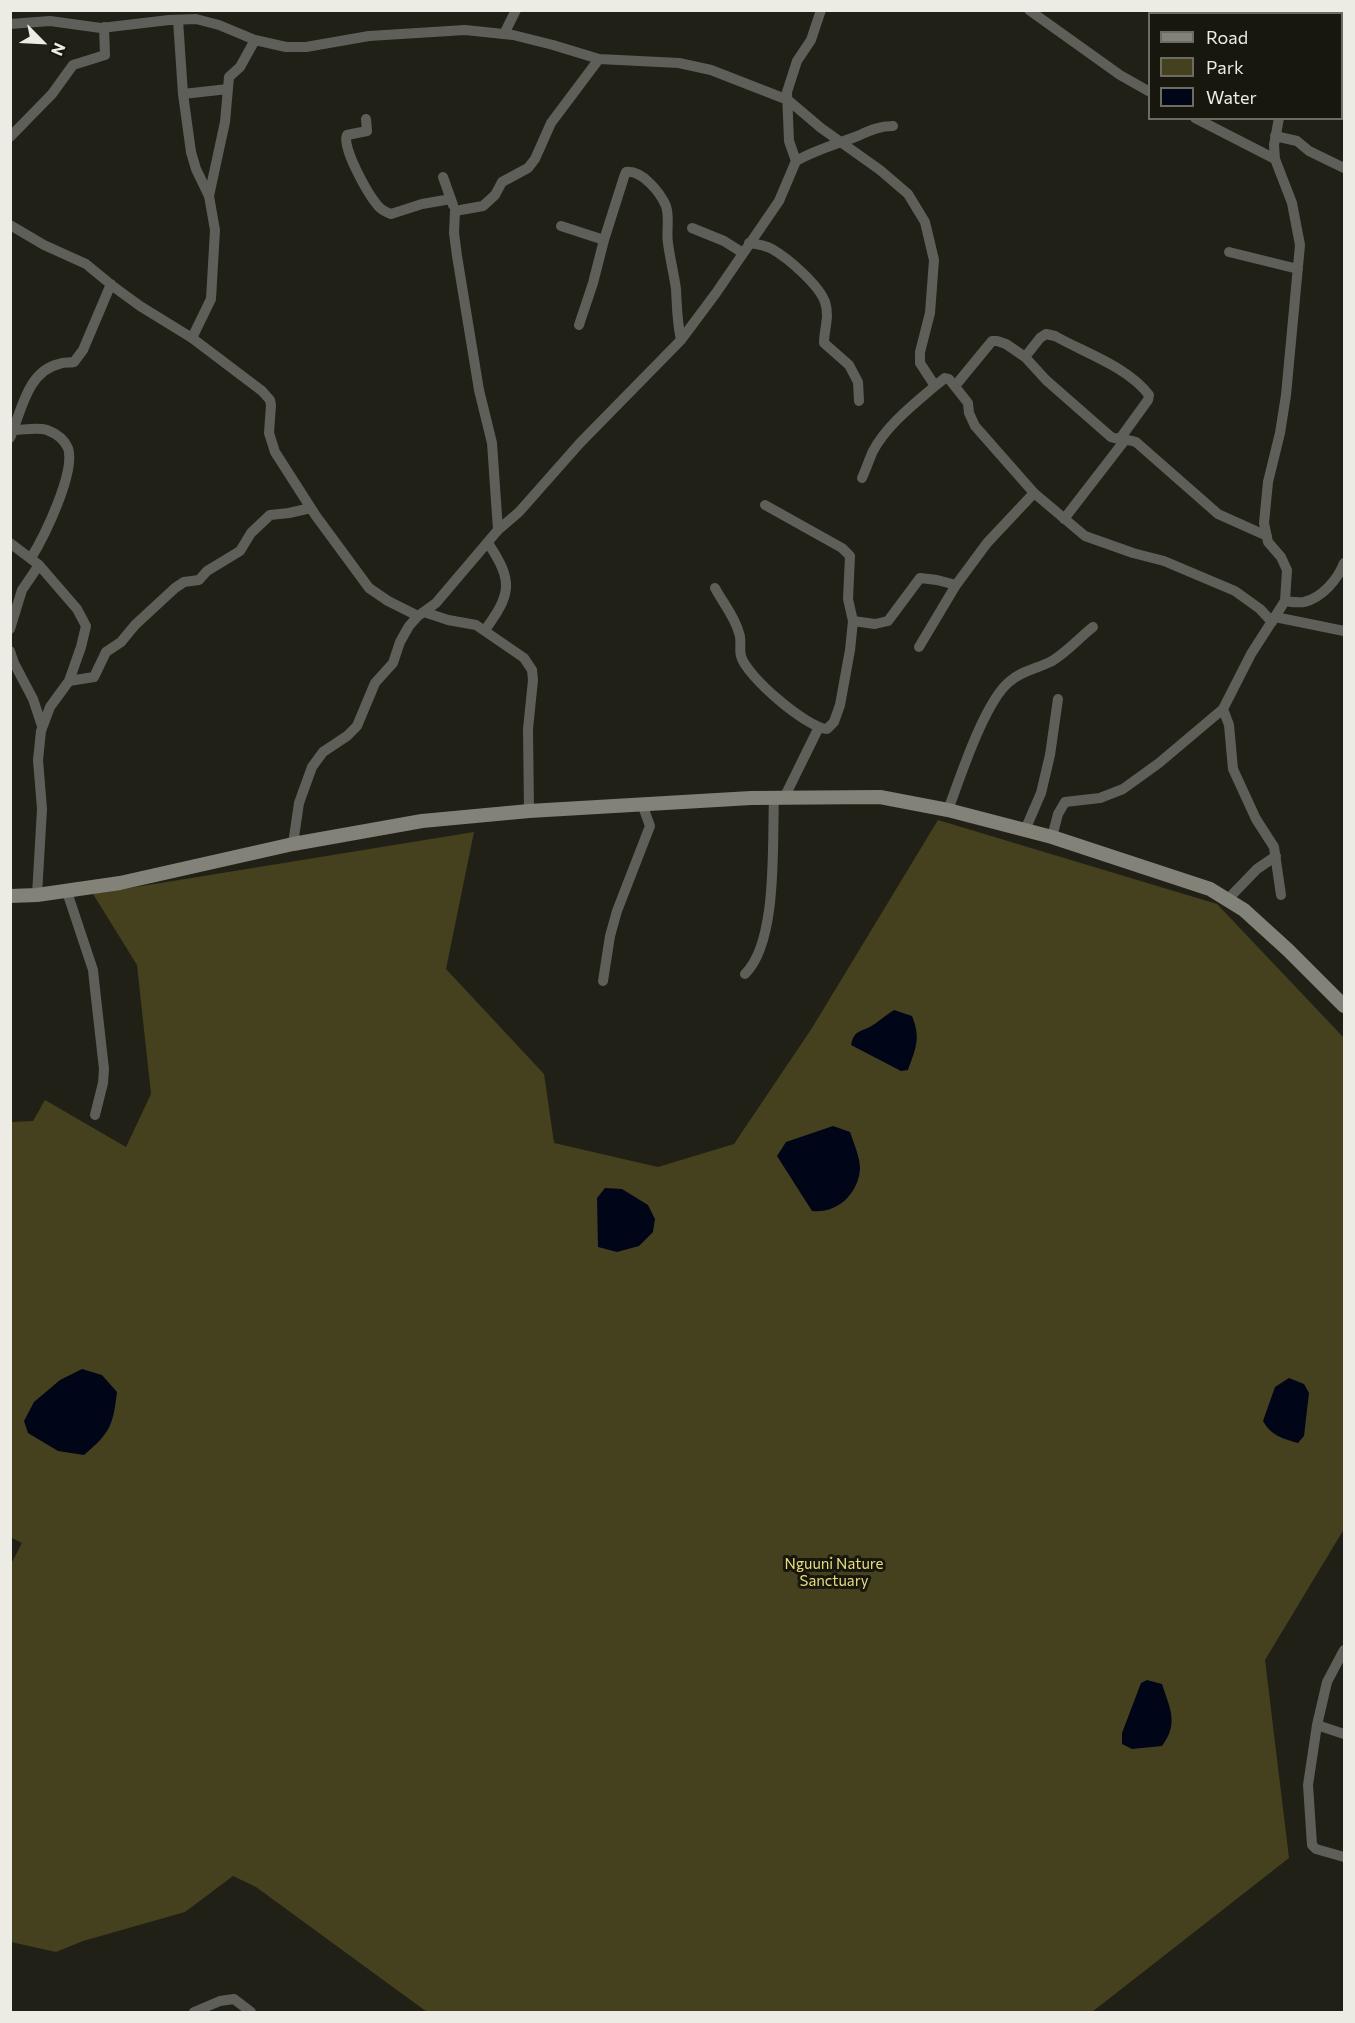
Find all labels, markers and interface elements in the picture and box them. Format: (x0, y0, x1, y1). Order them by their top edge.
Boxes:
north arrow (12, 12, 72, 72)
legend (1148, 12, 1343, 120)
text: Road (1206, 26, 1248, 48)
text: N (48, 40, 70, 59)
text: Park (1206, 56, 1244, 78)
text: Water (1206, 86, 1257, 108)
park label: Nguuni Nature Sanctuary (785, 1555, 883, 1590)

